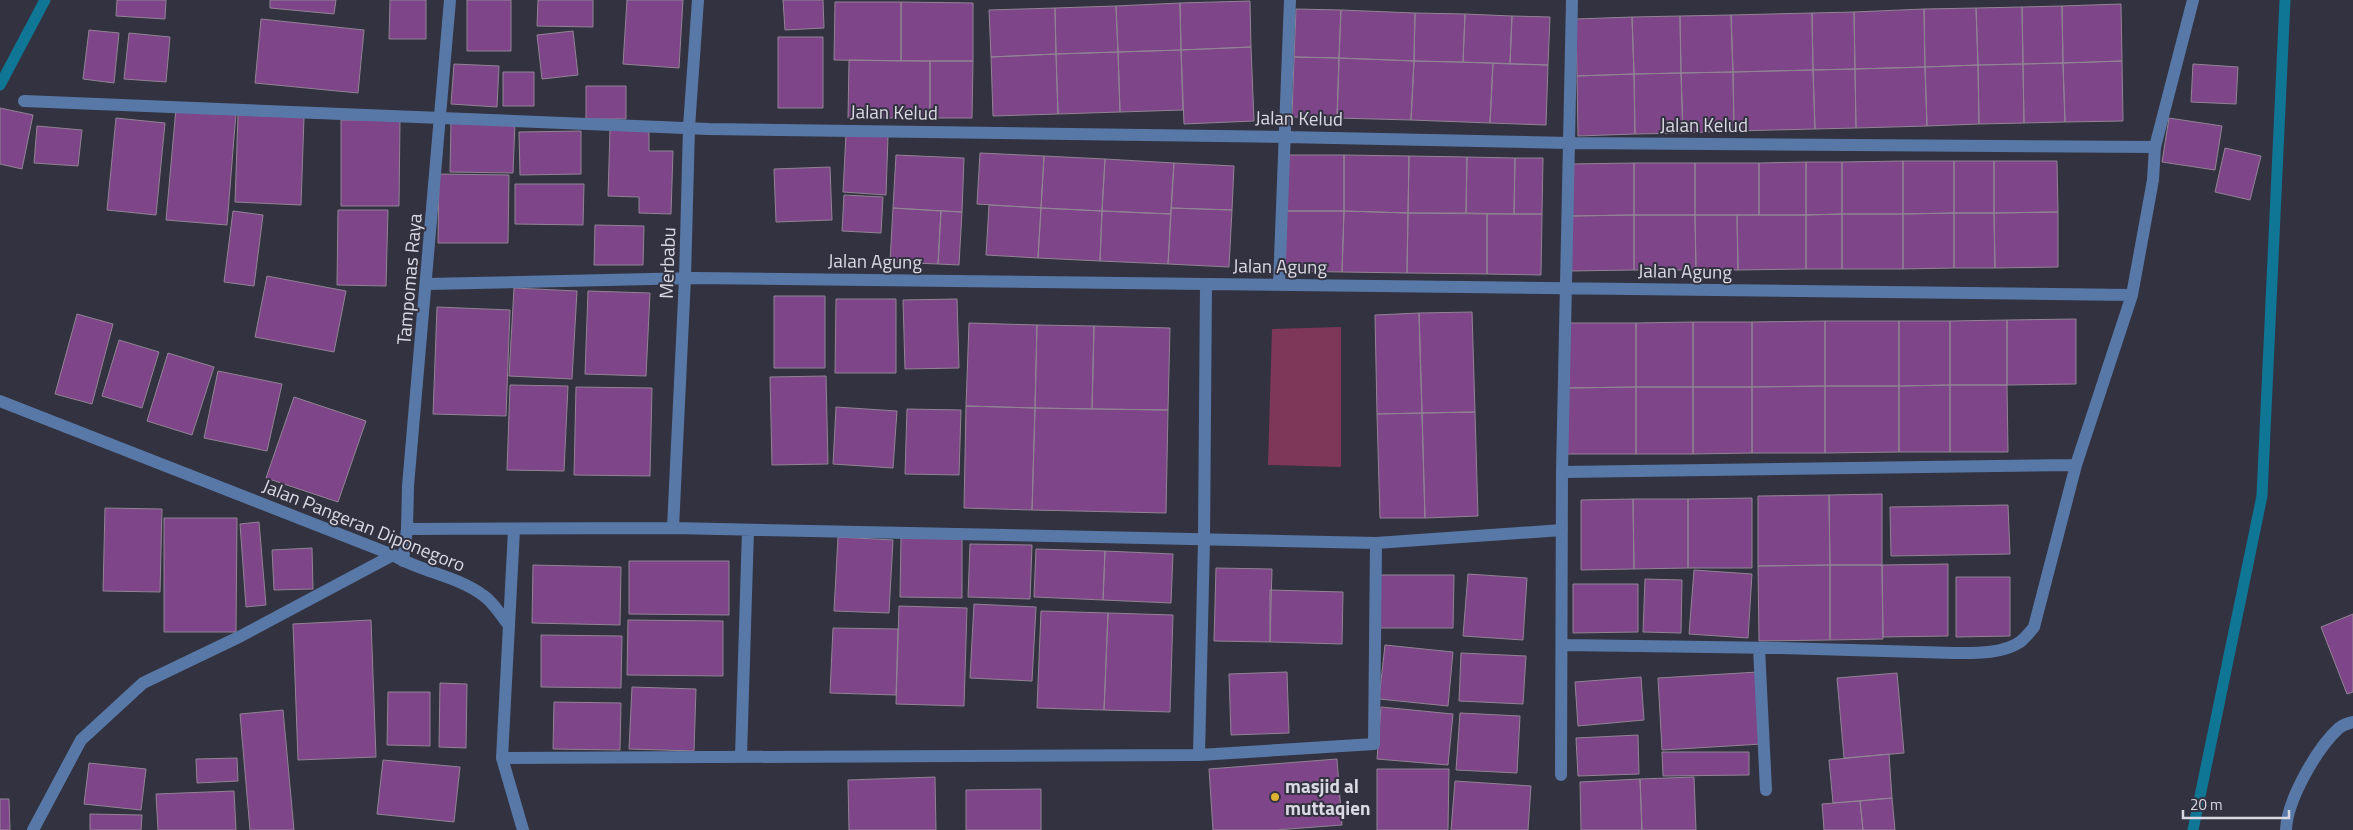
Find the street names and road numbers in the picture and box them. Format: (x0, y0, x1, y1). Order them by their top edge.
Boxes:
street label: Jalan Kelud (850, 96, 938, 127)
street label: Jalan Kelud (1255, 102, 1343, 133)
street label: Jalan Kelud (1660, 110, 1748, 139)
street label: Tampomas Raya (388, 212, 429, 346)
street label: Merbabu (651, 227, 682, 299)
street label: Jalan Agung (828, 245, 923, 276)
street label: Jalan Agung (1233, 250, 1328, 281)
street label: Jalan Agung (1638, 255, 1733, 286)
street label: Jalan Pangeran Diponegoro (258, 471, 470, 579)

